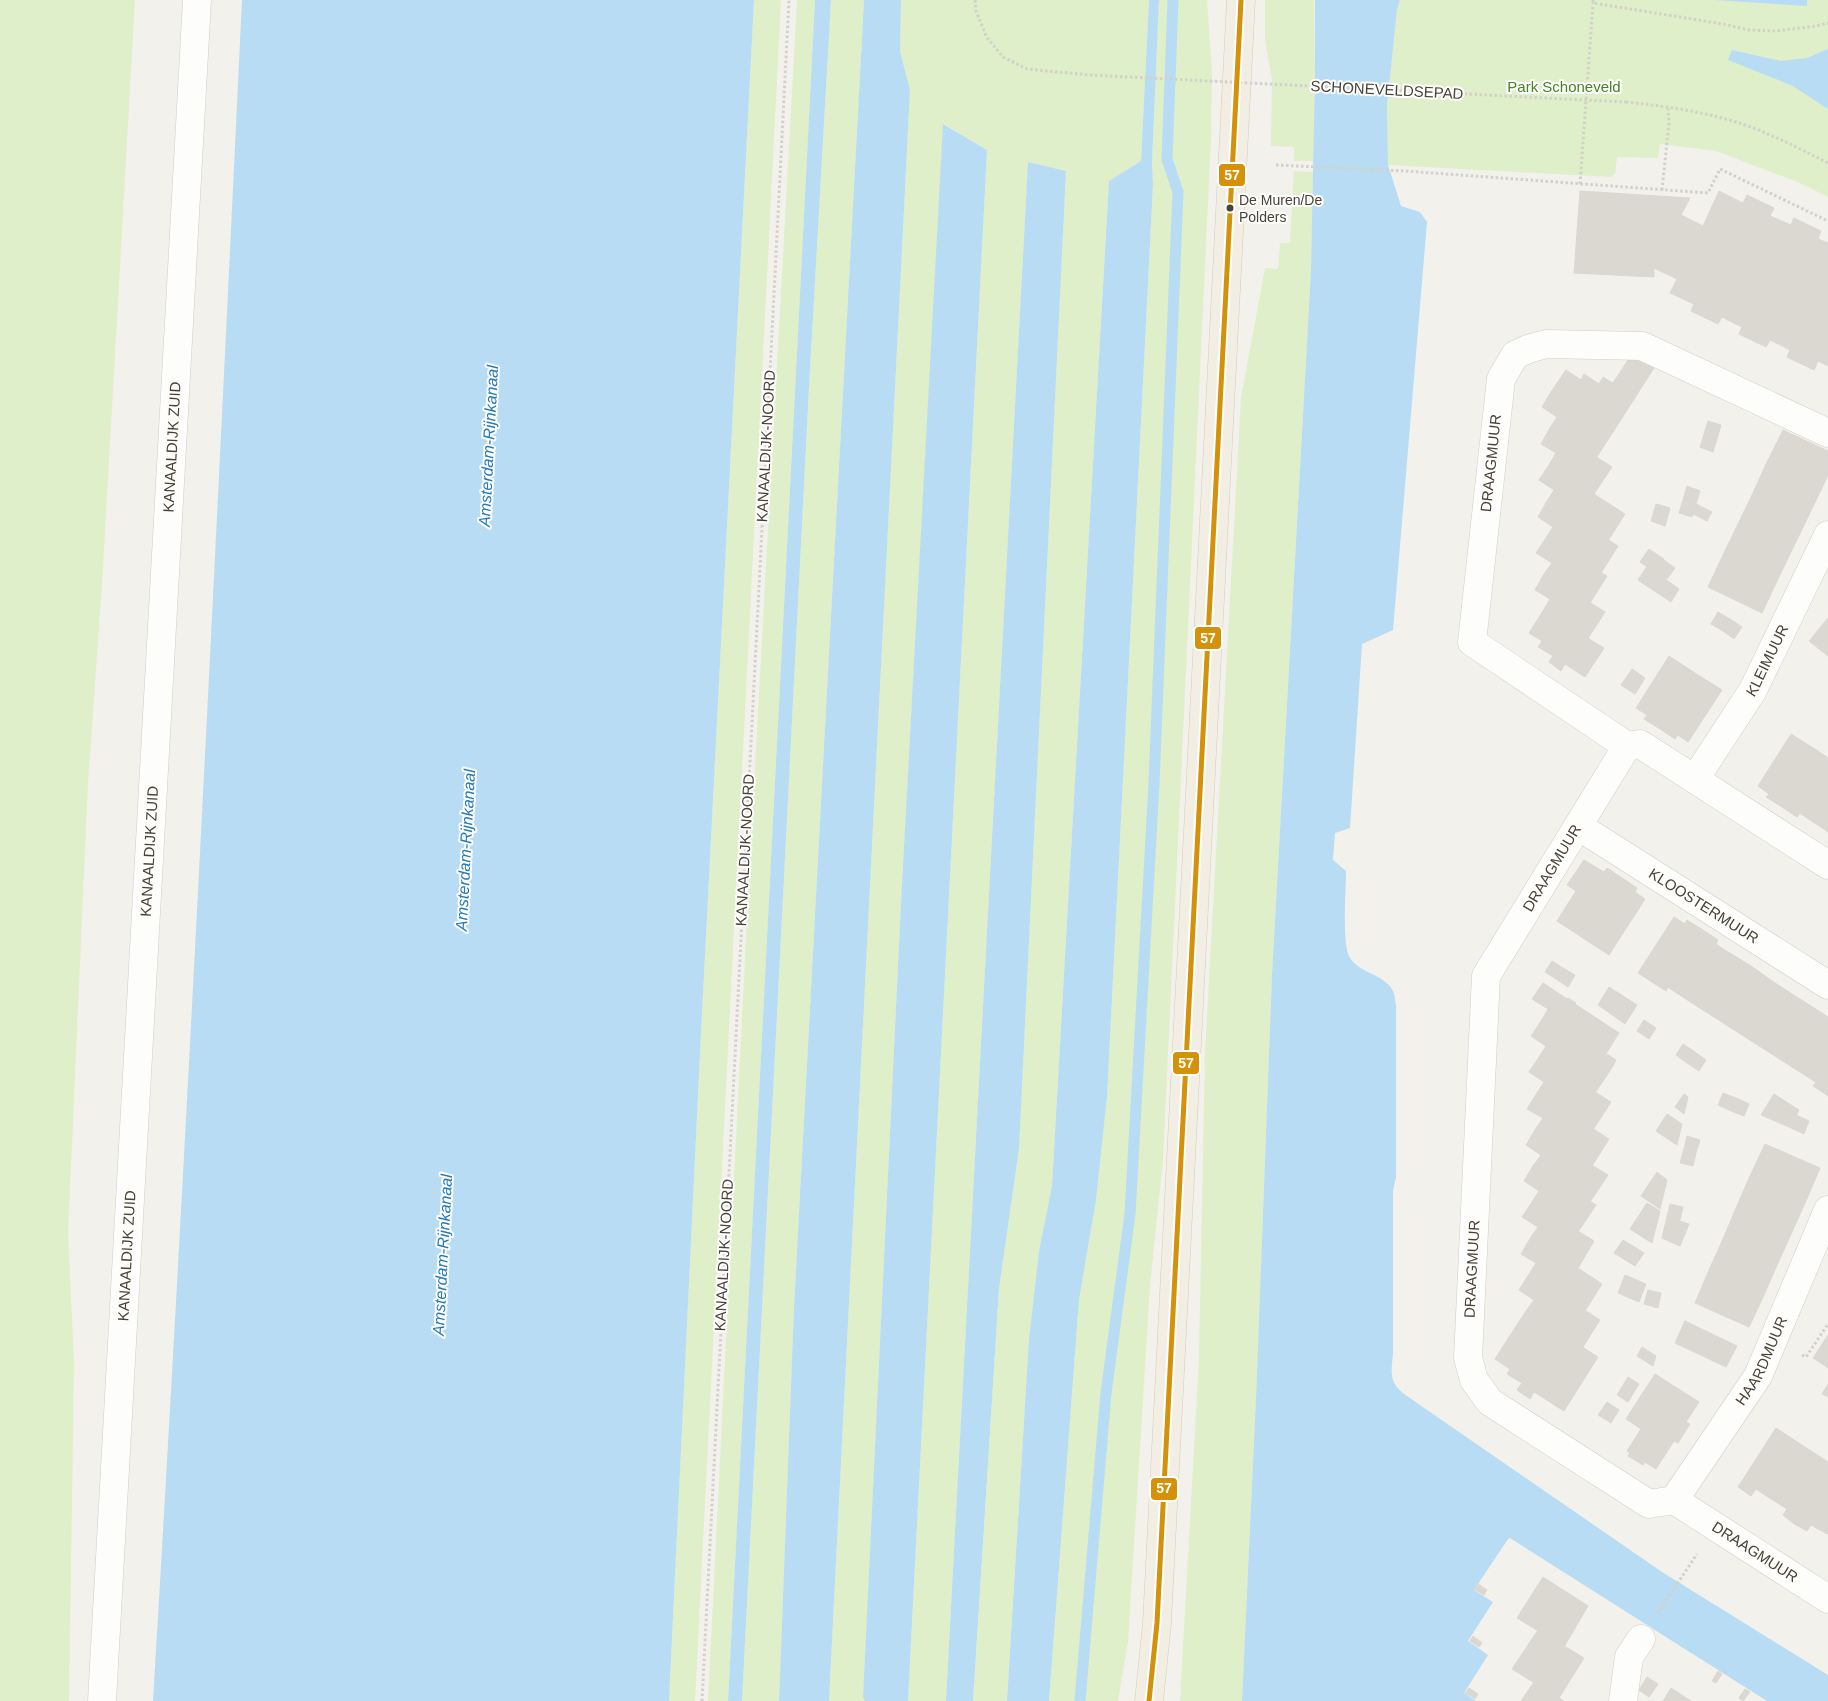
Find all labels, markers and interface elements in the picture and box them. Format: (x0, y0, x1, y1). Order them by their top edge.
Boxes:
street label: SCHONEVELDSEPAD (1310, 77, 1464, 102)
park label: Park Schoneveld (1507, 78, 1621, 95)
line badge: 57 (1218, 163, 1246, 187)
text: 57 (1224, 167, 1240, 183)
place label: De Muren/De Polders (1239, 192, 1322, 225)
marker: De Muren/De Polders (1225, 203, 1235, 213)
water label: Amsterdam-Rijnkanaal (476, 364, 501, 528)
street label: KANAALDIJK-NOORD (753, 369, 778, 523)
street label: KANAALDIJK ZUID (159, 381, 184, 513)
street label: DRAAGMUUR (1477, 413, 1504, 513)
street label: KLEIMUUR (1742, 622, 1791, 699)
line badge: 57 (1194, 626, 1222, 650)
text: 57 (1200, 630, 1216, 646)
water label: Amsterdam-Rijnkanaal (453, 768, 478, 932)
street label: KANAALDIJK-NOORD (732, 773, 757, 927)
street label: KANAALDIJK ZUID (137, 785, 161, 917)
street label: DRAAGMUUR (1519, 821, 1584, 914)
street label: KLOOSTERMUUR (1646, 864, 1762, 947)
line badge: 57 (1172, 1051, 1200, 1075)
text: 57 (1178, 1055, 1194, 1071)
water label: Amsterdam-Rijnkanaal (430, 1173, 455, 1337)
street label: KANAALDIJK-NOORD (711, 1178, 736, 1332)
street label: KANAALDIJK ZUID (114, 1190, 139, 1322)
street label: DRAAGMUUR (1460, 1219, 1483, 1319)
street label: HAARDMUUR (1732, 1313, 1790, 1408)
line badge: 57 (1150, 1477, 1178, 1501)
text: 57 (1156, 1480, 1172, 1496)
street label: DRAAGMUUR (1709, 1518, 1801, 1585)

